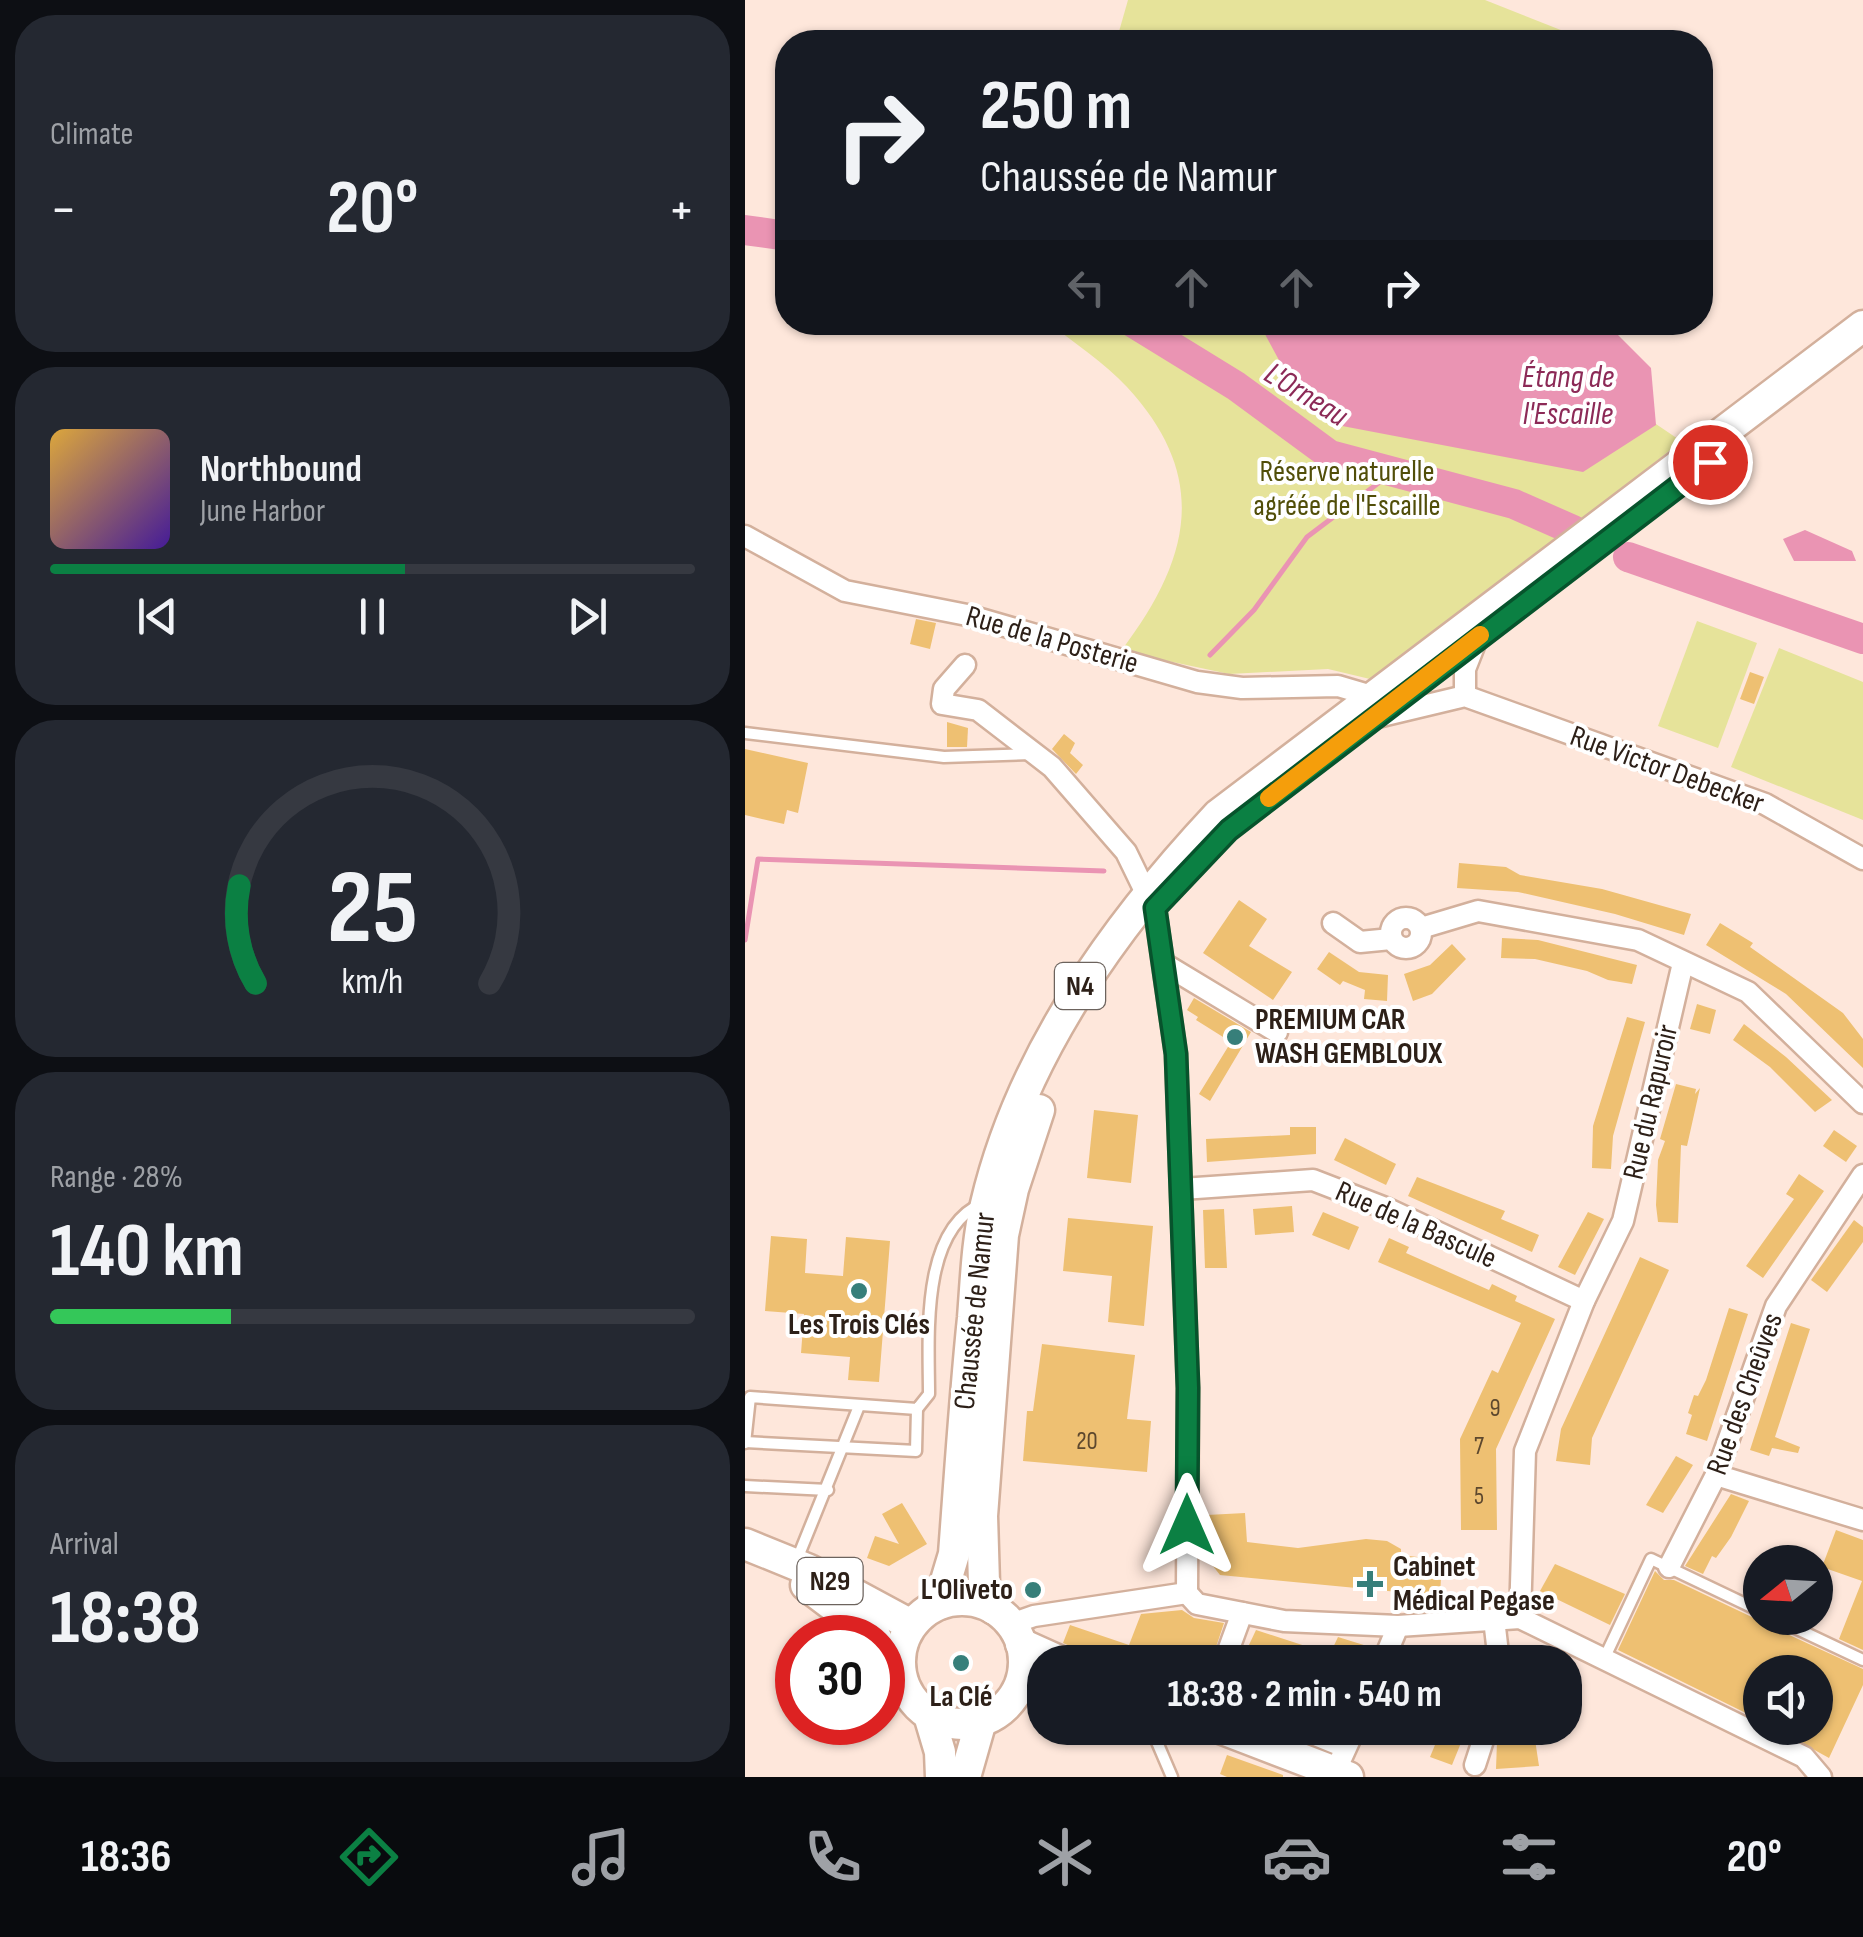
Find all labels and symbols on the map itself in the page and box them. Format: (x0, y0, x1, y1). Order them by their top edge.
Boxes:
water label: L'Orneau (1257, 354, 1355, 436)
water label: Étang de l'Escaille (1522, 358, 1614, 434)
pin (1668, 420, 1753, 505)
park label: Réserve naturelle agréée de l'Escaille (1253, 454, 1441, 524)
street label: Rue de la Posterie (962, 598, 1142, 682)
street label: Rue Victor Debecker (1565, 718, 1769, 822)
road number: N4 (1055, 963, 1105, 1009)
place label: PREMIUM CAR WASH GEMBLOUX (1255, 1002, 1442, 1072)
street label: Rue du Rapuroir (1616, 1021, 1686, 1183)
marker: PREMIUM CAR WASH GEMBLOUX (1224, 1026, 1246, 1048)
street label: Rue de la Bascule (1330, 1173, 1502, 1277)
street label: Chaussée de Namur (947, 1210, 1003, 1411)
marker: Les Trois Clés (848, 1280, 870, 1302)
place label: Les Trois Clés (788, 1307, 930, 1343)
street label: Rue des Cheûves (1699, 1308, 1791, 1480)
house number: 9 (1489, 1393, 1501, 1424)
house number: 20 (1076, 1426, 1098, 1457)
house number: 7 (1474, 1431, 1484, 1462)
position arrow (1135, 1473, 1239, 1577)
house number: 5 (1474, 1481, 1484, 1512)
north arrow (1743, 1545, 1833, 1635)
place label: Cabinet Médical Pegase (1393, 1549, 1555, 1619)
road number: N29 (797, 1558, 863, 1604)
marker: Cabinet Médical Pegase (1357, 1571, 1383, 1597)
place label: L'Oliveto (921, 1572, 1013, 1608)
marker: L'Oliveto (1022, 1579, 1044, 1601)
speed limit sign: 30 (775, 1615, 905, 1745)
marker: La Clé (950, 1652, 972, 1674)
place label: La Clé (929, 1679, 993, 1715)

